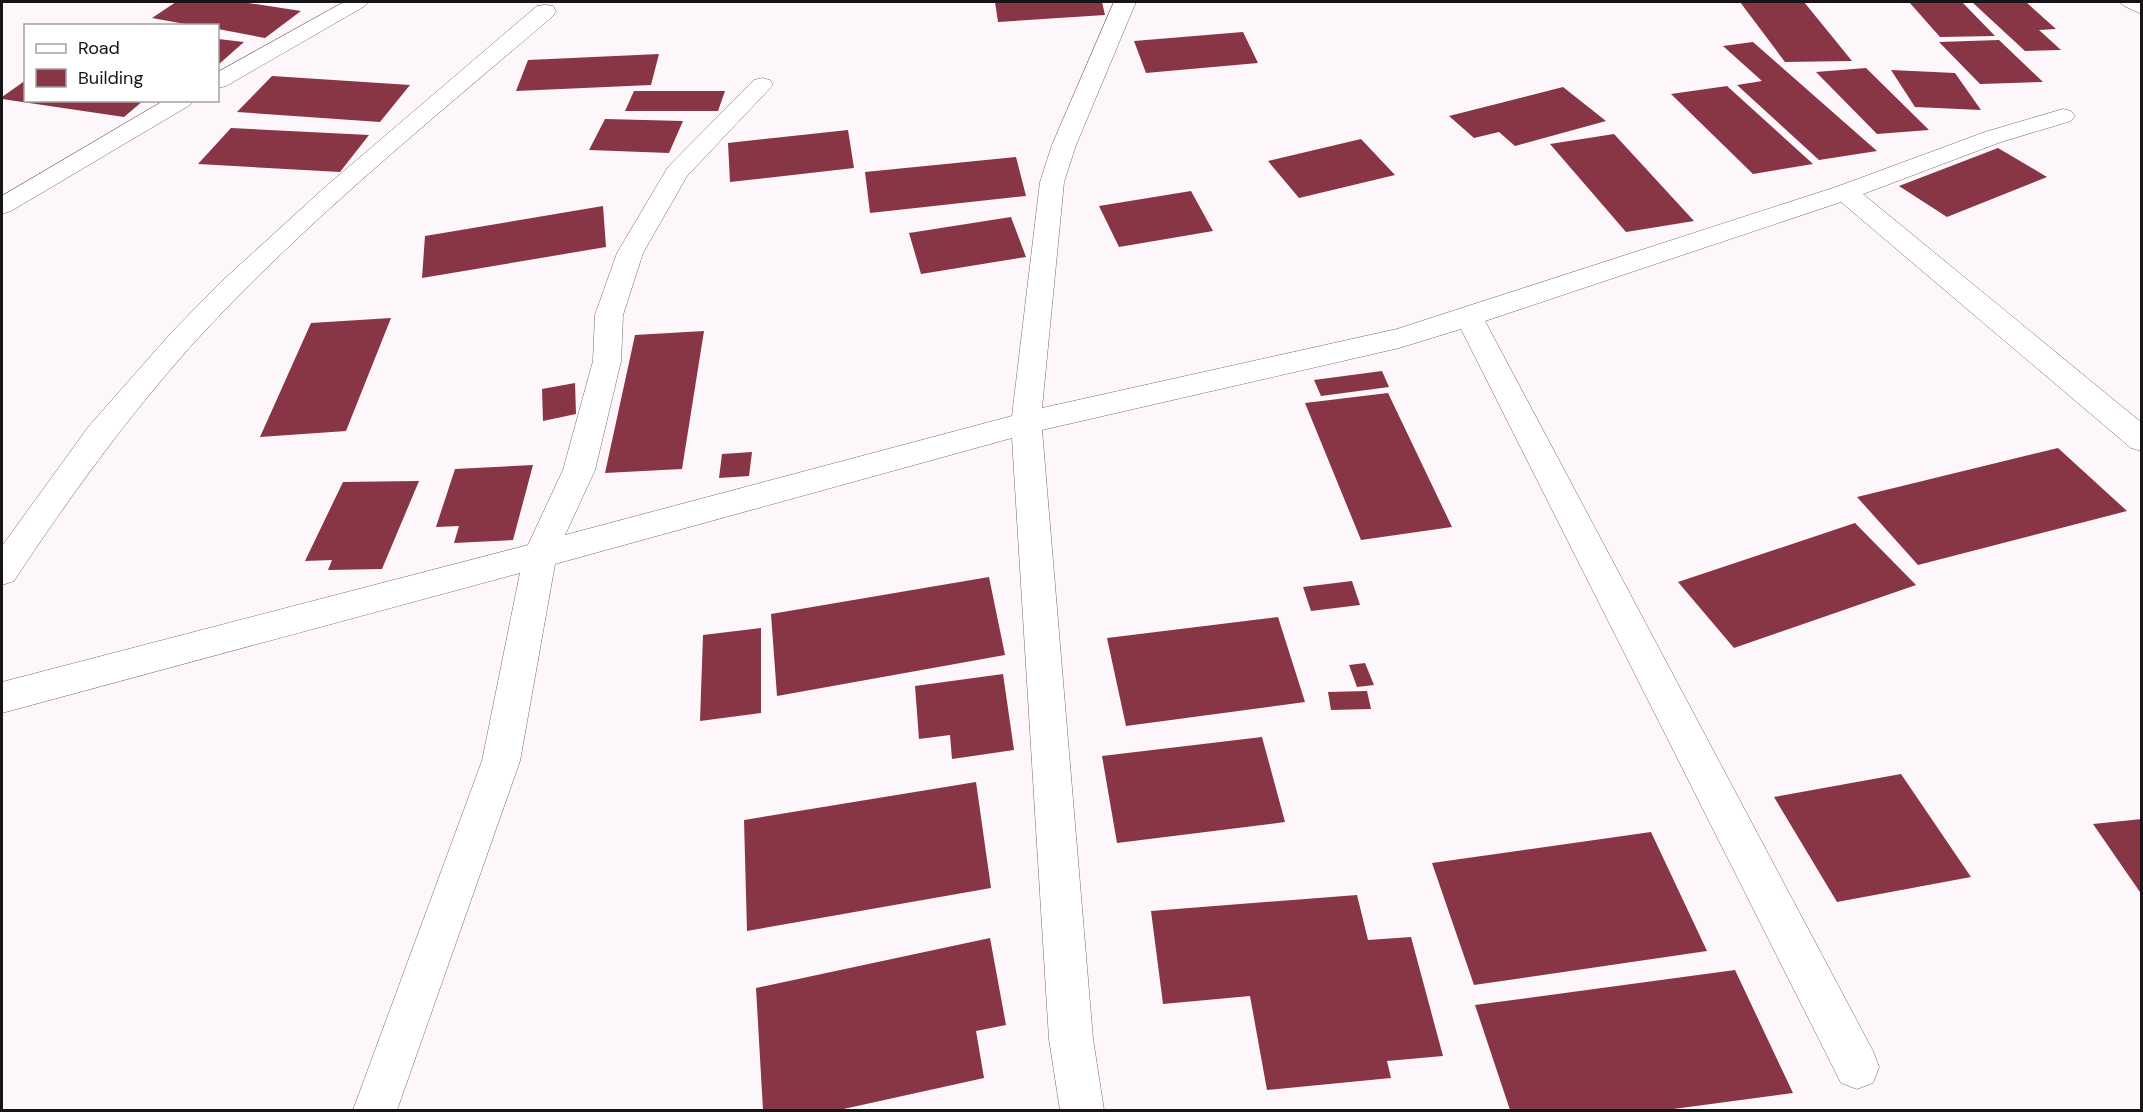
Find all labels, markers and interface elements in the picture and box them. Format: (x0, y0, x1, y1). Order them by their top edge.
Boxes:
legend (24, 24, 219, 102)
text: Road (78, 36, 120, 60)
text: Building (78, 66, 143, 90)

